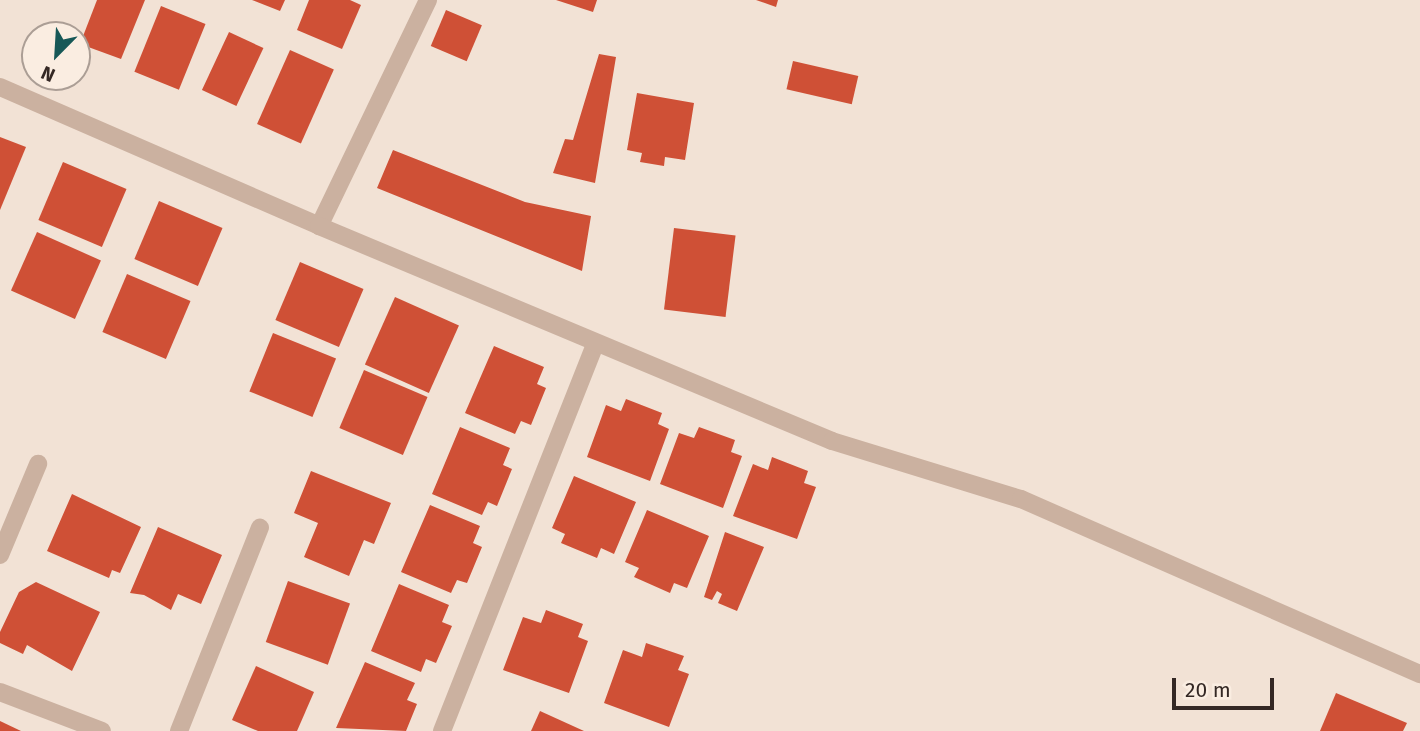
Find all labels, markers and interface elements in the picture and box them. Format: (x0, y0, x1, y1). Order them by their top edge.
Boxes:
north arrow (21, 21, 91, 91)
text: N (38, 61, 59, 87)
scale bar (1175, 664, 1276, 708)
text: 20 m (1185, 677, 1231, 703)

